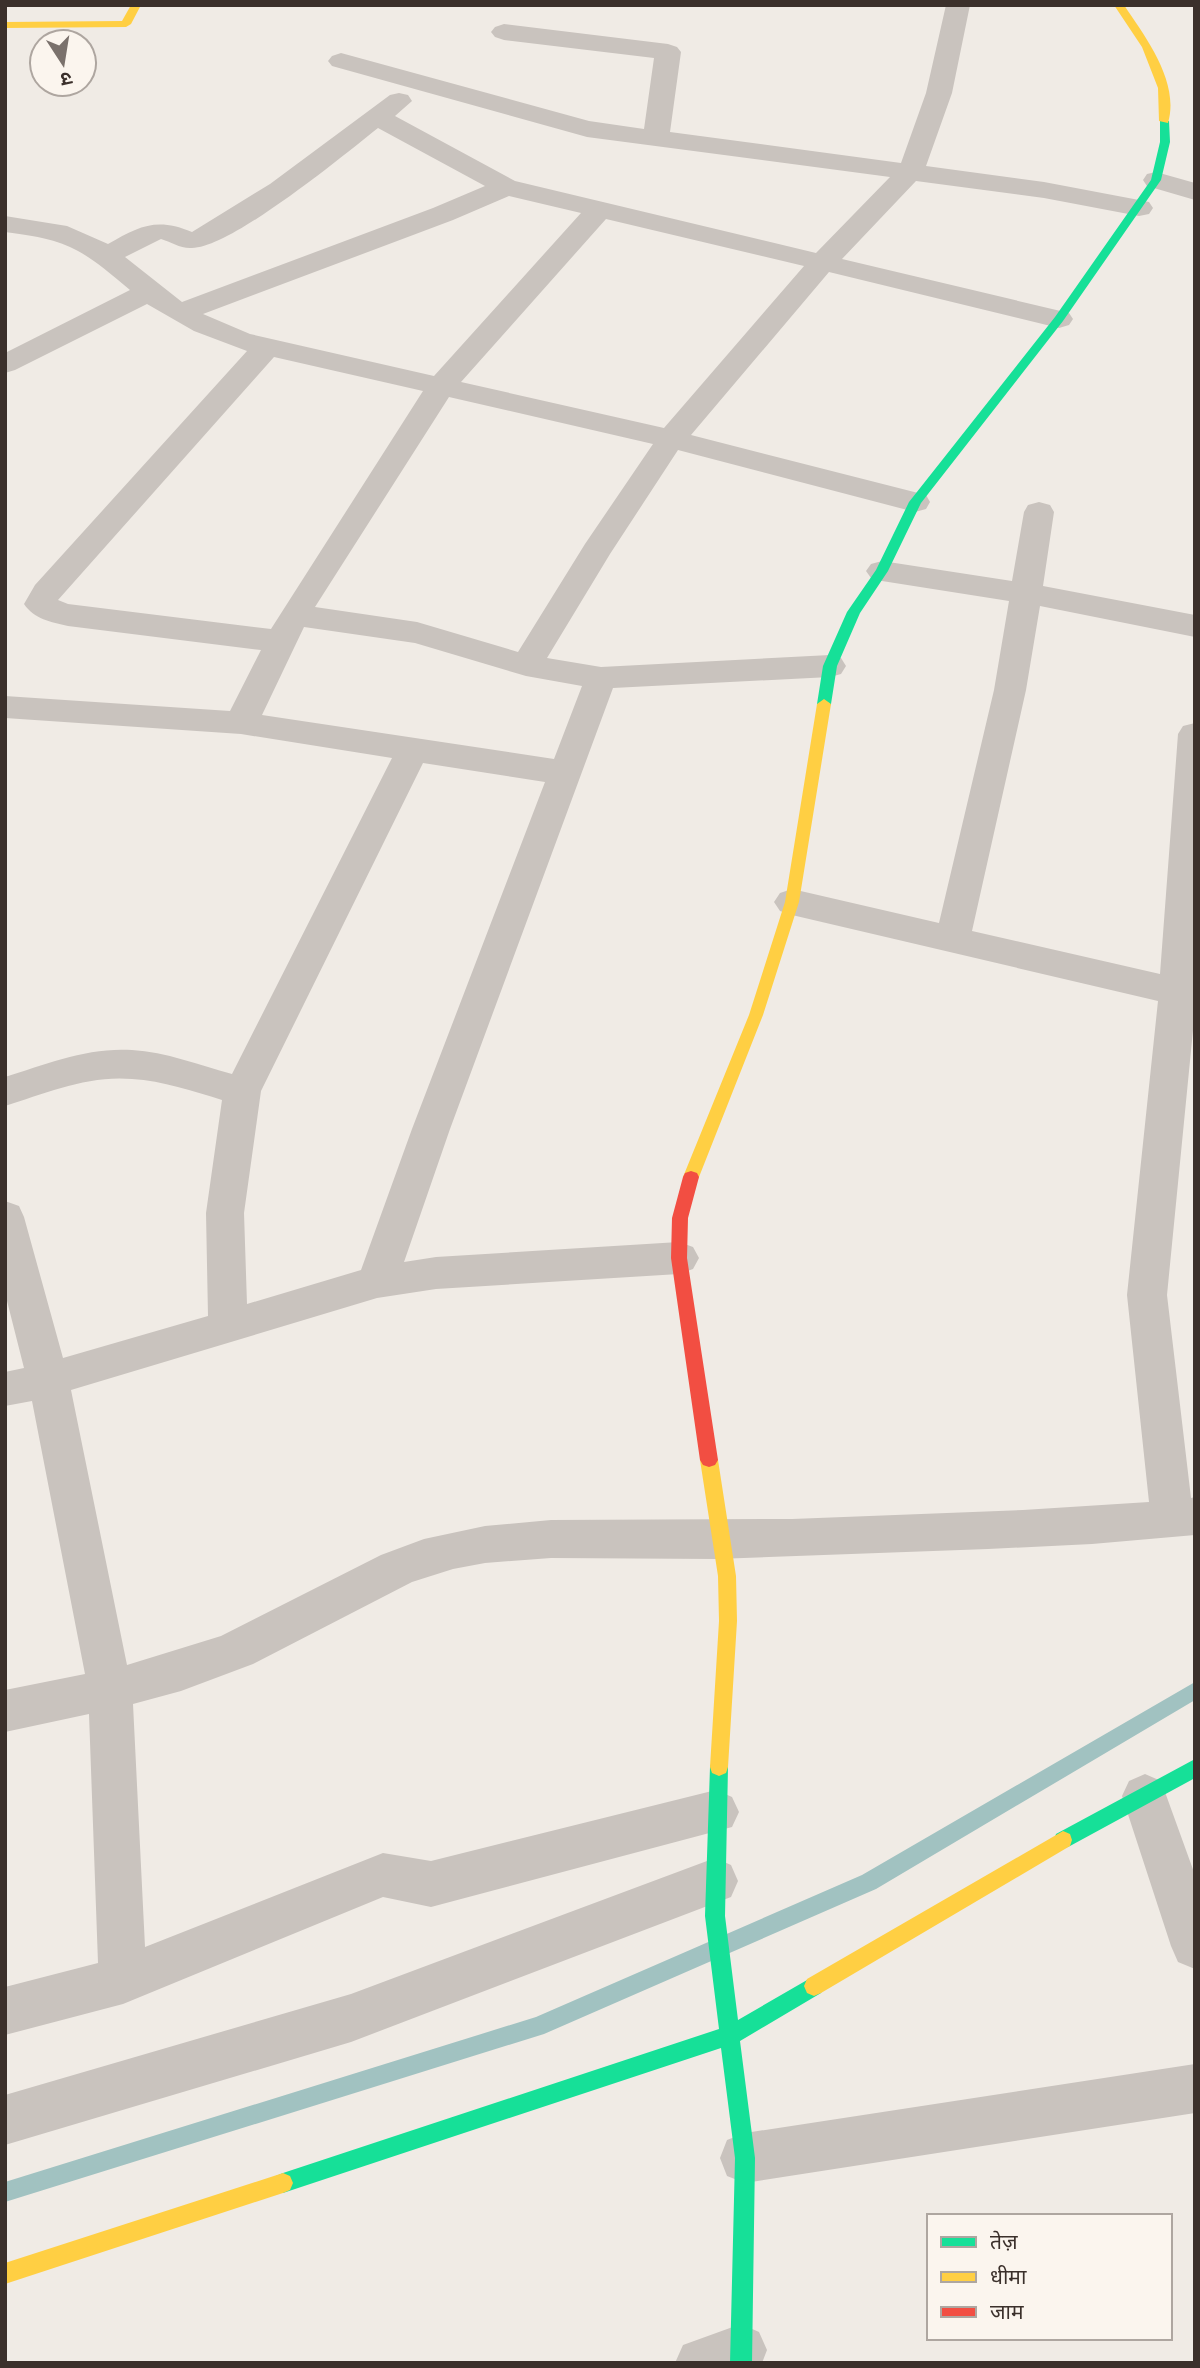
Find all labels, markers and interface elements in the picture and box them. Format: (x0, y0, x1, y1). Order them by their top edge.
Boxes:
north arrow (28, 28, 98, 98)
text: उ (58, 67, 74, 91)
legend (927, 2214, 1172, 2340)
text: तेज़ (990, 2230, 1018, 2254)
text: धीमा (990, 2265, 1027, 2289)
text: जाम (990, 2300, 1024, 2324)

